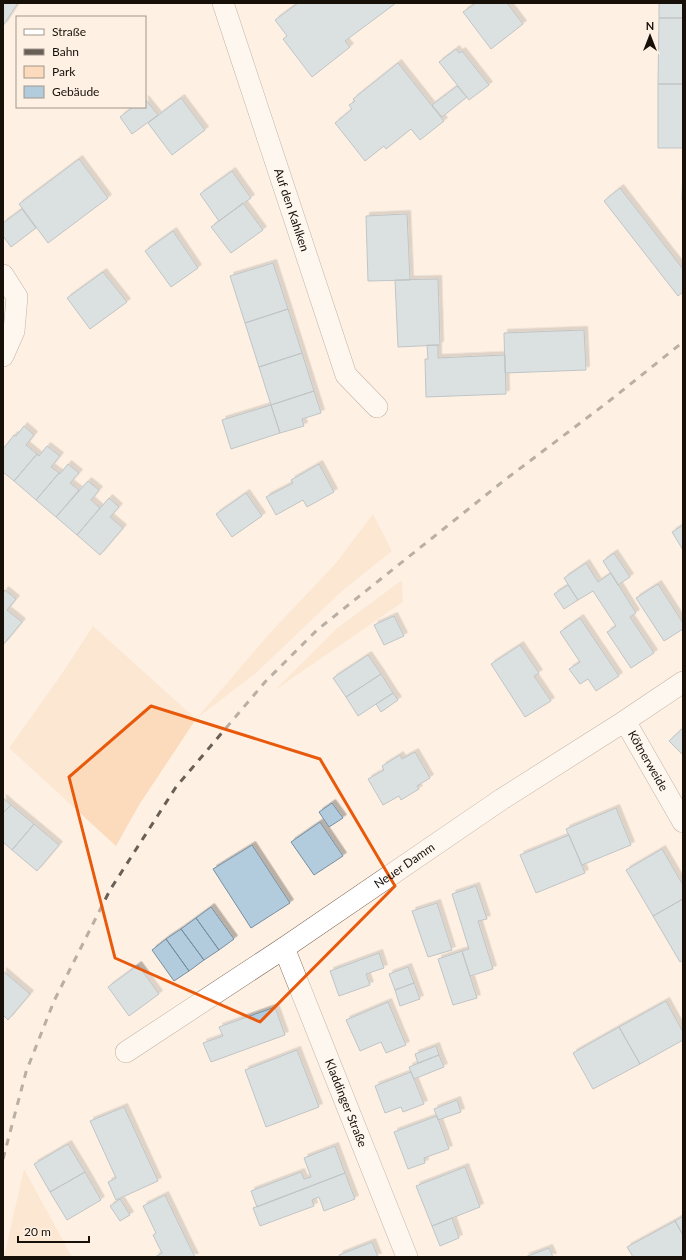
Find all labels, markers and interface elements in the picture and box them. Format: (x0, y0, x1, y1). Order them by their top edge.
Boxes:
legend (16, 16, 146, 108)
north arrow (630, 16, 670, 56)
text: N (646, 19, 654, 32)
text: Straße (52, 24, 86, 39)
text: Bahn (52, 44, 79, 59)
text: Park (52, 64, 76, 79)
text: Gebäude (52, 84, 99, 99)
street label: Auf den Kahlken (271, 166, 313, 253)
street label: Kötnerweide (625, 728, 672, 794)
street label: Neuer Damm (371, 839, 437, 891)
street label: Kladdinger Straße (322, 1057, 371, 1149)
scale bar (18, 1218, 89, 1244)
text: 20 m (24, 1224, 51, 1239)

